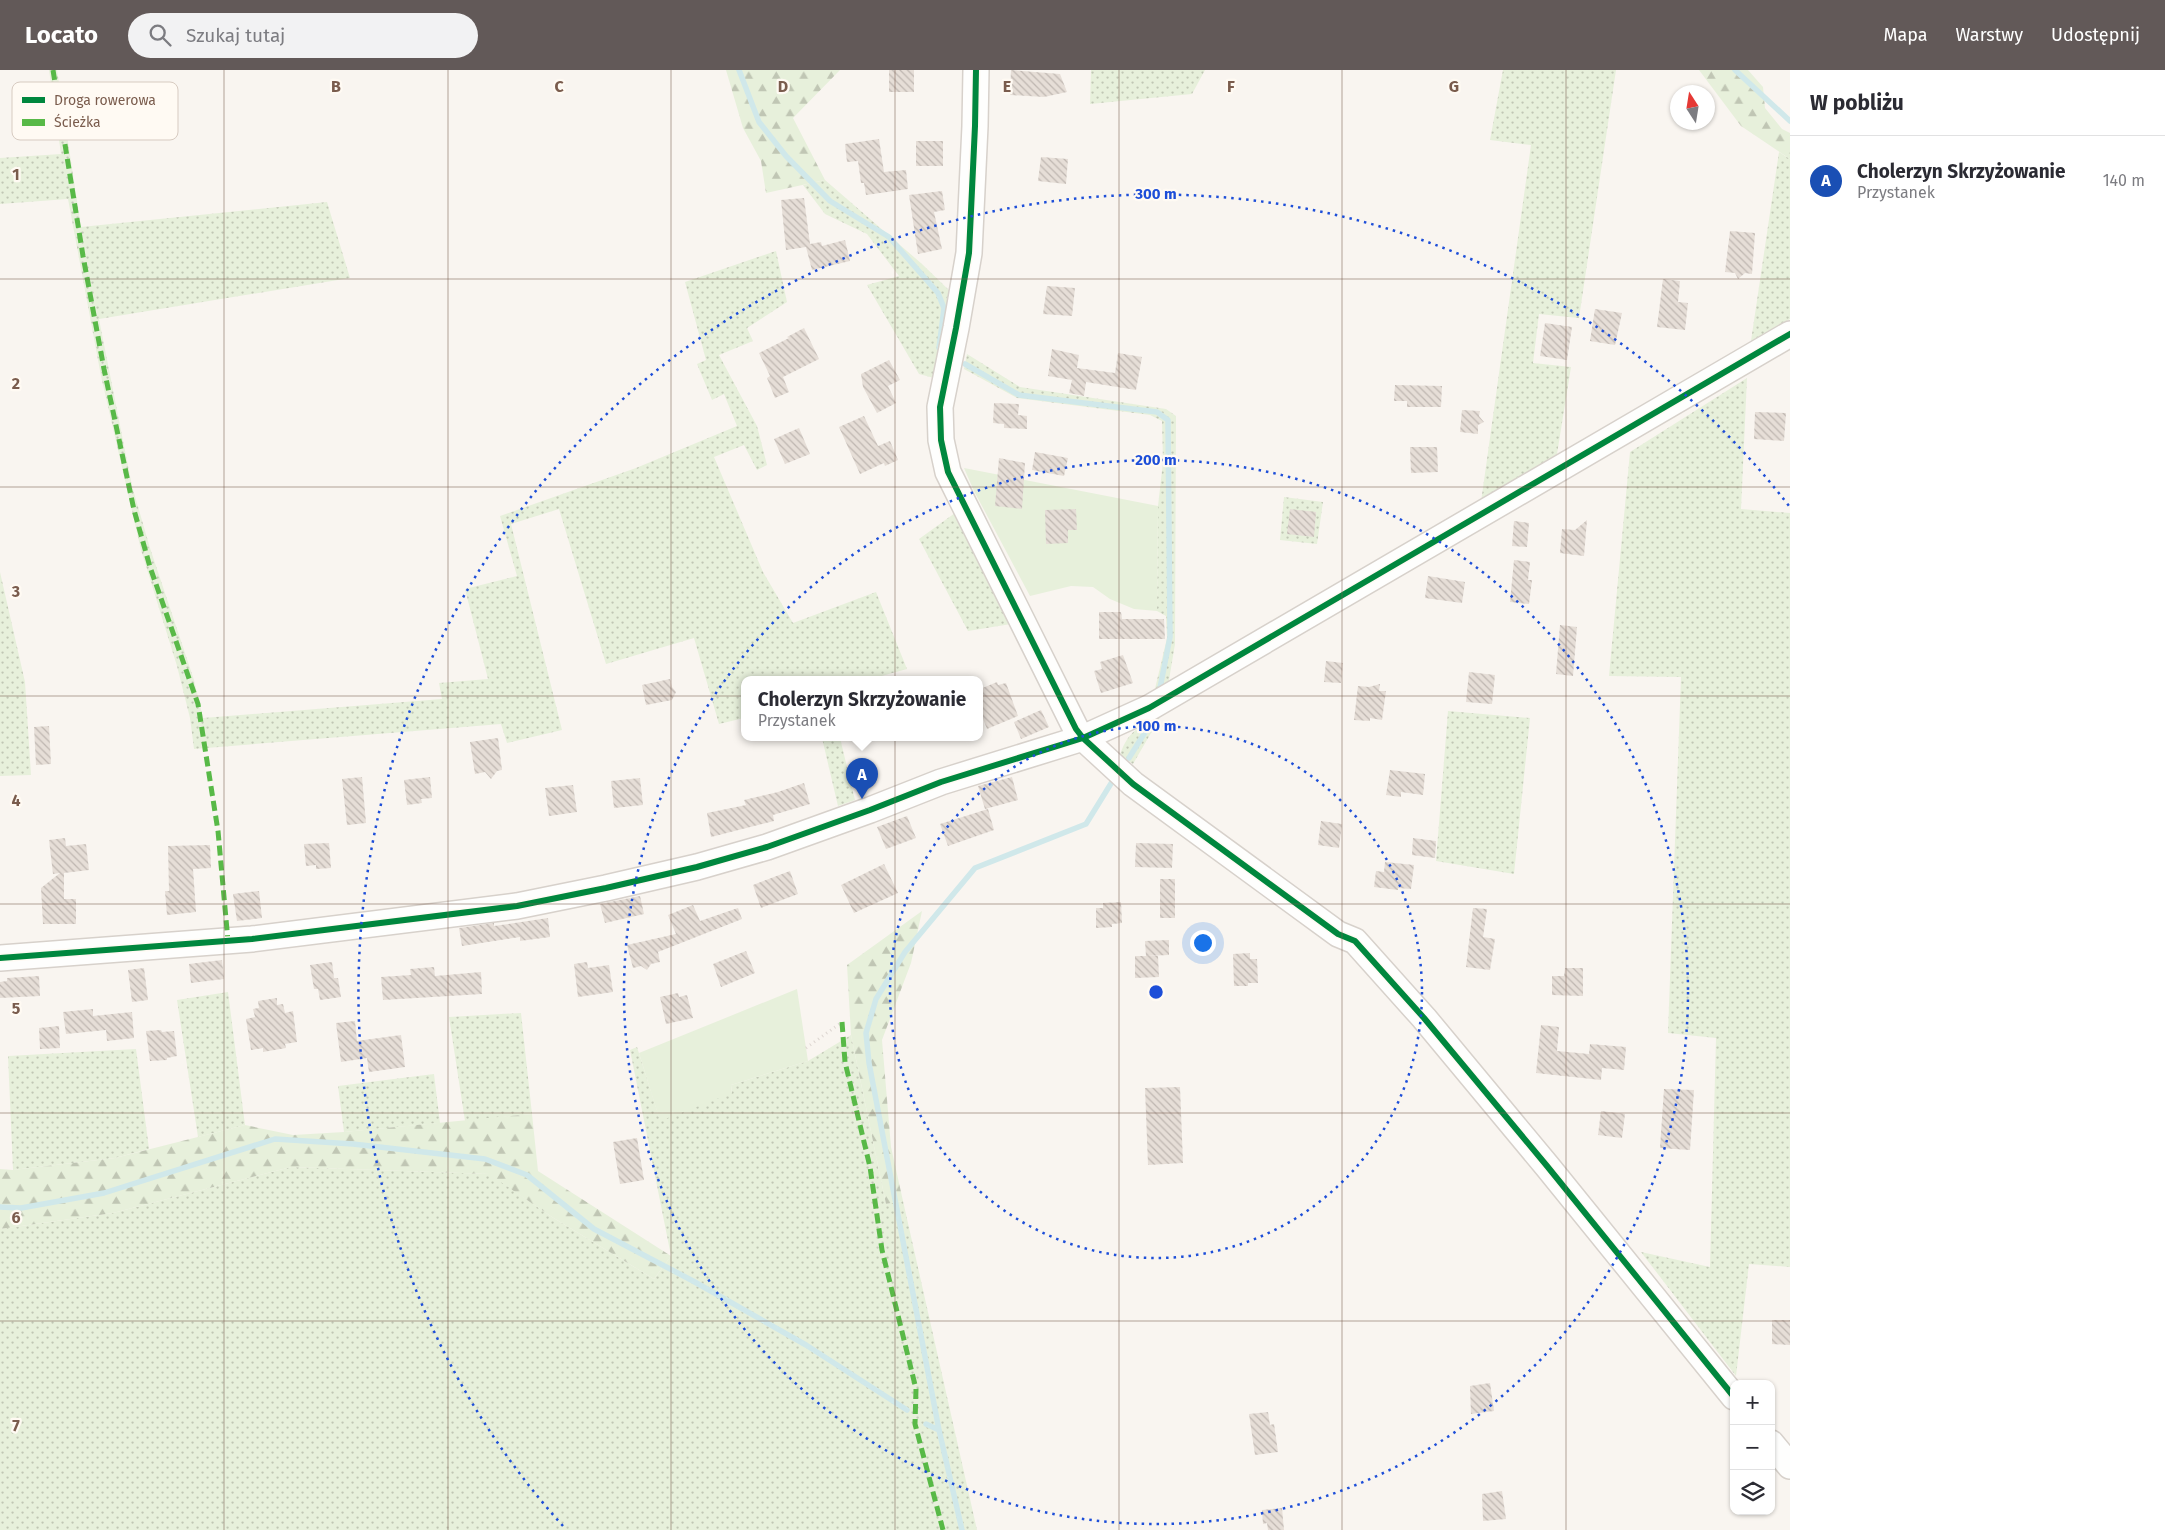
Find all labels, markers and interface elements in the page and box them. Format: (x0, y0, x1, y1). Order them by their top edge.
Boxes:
search box (128, 13, 478, 58)
text: Locato (25, 21, 98, 49)
icon: search (146, 21, 174, 49)
text: Szukaj tutaj (186, 24, 285, 47)
text: Mapa (1883, 24, 1928, 46)
text: Warstwy (1956, 24, 2023, 46)
text: Udostępnij (2051, 24, 2140, 46)
text: B (331, 77, 341, 96)
text: C (554, 77, 564, 96)
text: D (778, 77, 788, 96)
text: E (1003, 77, 1011, 96)
text: F (1227, 77, 1235, 96)
text: G (1449, 77, 1459, 96)
legend (12, 82, 178, 140)
north arrow (1670, 85, 1715, 130)
text: W pobliżu (1810, 90, 1904, 116)
text: Droga rowerowa (54, 92, 156, 109)
text: Ścieżka (54, 113, 101, 131)
text: Cholerzyn Skrzyżowanie (1857, 160, 2065, 183)
text: 1 (12, 165, 20, 184)
text: A (1821, 171, 1831, 190)
text: 140 m (2103, 171, 2145, 190)
text: Przystanek (1857, 183, 1935, 202)
text: 300 m (1134, 185, 1177, 203)
text: 2 (12, 374, 20, 393)
text: 200 m (1135, 451, 1177, 469)
text: 3 (11, 582, 20, 601)
popup (741, 676, 983, 741)
text: Cholerzyn Skrzyżowanie (758, 688, 966, 711)
text: Przystanek (758, 711, 836, 730)
text: 100 m (1136, 717, 1176, 735)
pin: A (846, 758, 878, 799)
text: 4 (11, 791, 21, 810)
your location (1190, 930, 1216, 956)
centre of rings (1147, 983, 1165, 1001)
text: 5 (12, 999, 21, 1018)
text: 6 (11, 1208, 21, 1227)
map controls (1730, 1380, 1775, 1515)
button: + (1730, 1380, 1775, 1425)
text: 7 (12, 1416, 20, 1435)
button: − (1730, 1425, 1775, 1470)
button: layers (1730, 1470, 1775, 1515)

